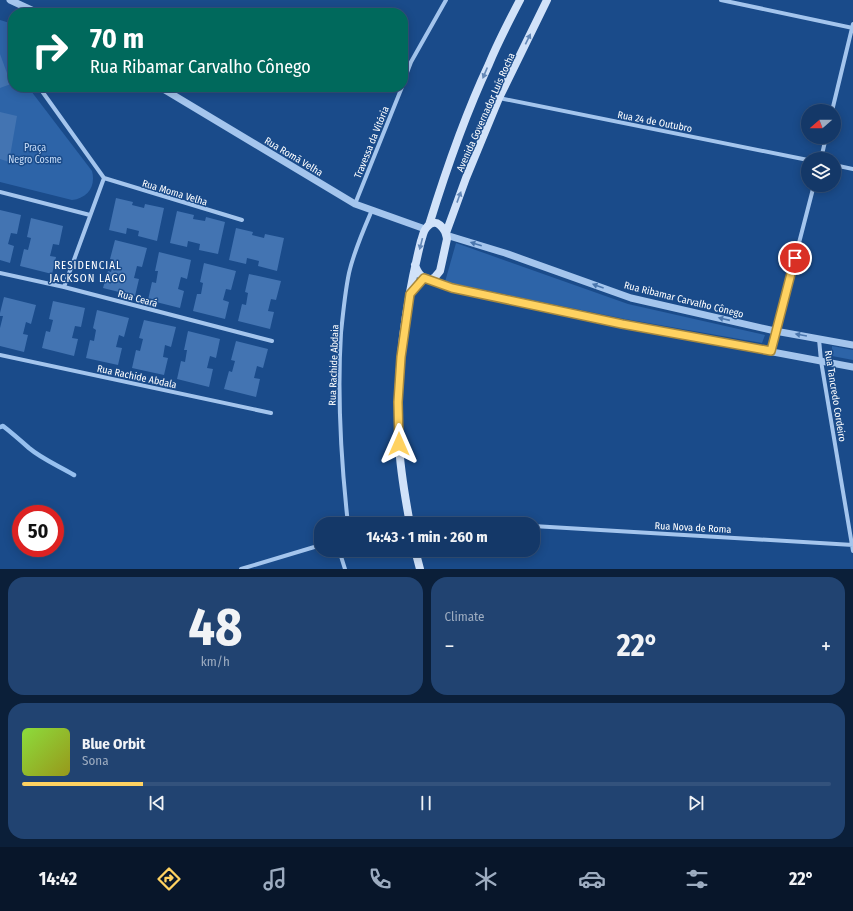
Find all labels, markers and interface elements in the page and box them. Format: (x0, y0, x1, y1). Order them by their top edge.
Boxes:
text: 70 m (90, 22, 144, 55)
icon: right (24, 24, 76, 76)
one-way arrow (525, 33, 531, 45)
street label: Avenida Governador Luís Rocha (453, 51, 518, 174)
text: Rua Ribamar Carvalho Cônego (90, 56, 311, 78)
one-way arrow (481, 67, 488, 79)
street label: Travessa da Vitória (352, 104, 392, 180)
north arrow (801, 104, 841, 144)
map controls (801, 104, 841, 192)
street label: Rua 24 de Outubro (616, 109, 693, 135)
street label: Rua Romã Velha (262, 135, 325, 179)
park label: Praça Negro Cosme (8, 142, 62, 166)
button: layers (801, 152, 841, 192)
street label: Rua Moma Velha (141, 177, 209, 209)
one-way arrow (457, 190, 463, 202)
one-way arrow (417, 238, 423, 250)
one-way arrow (469, 241, 481, 247)
pin (778, 241, 812, 275)
icon: arrive (784, 247, 806, 269)
district label: RESIDENCIAL JACKSON LAGO (49, 259, 127, 285)
street label: Rua Ribamar Carvalho Cônego (623, 279, 745, 321)
one-way arrow (592, 283, 604, 289)
street label: Rua Ceará (117, 288, 159, 310)
one-way arrow (718, 315, 730, 321)
street label: Rua Rachide Abdaia (327, 324, 341, 406)
one-way arrow (795, 332, 807, 338)
street label: Rua Tancredo Cordeiro (822, 350, 848, 443)
street label: Rua Rachide Abdala (96, 363, 178, 391)
position arrow (378, 423, 420, 465)
speed limit sign: 50 (12, 505, 64, 557)
street label: Rua Nova de Roma (654, 520, 732, 536)
text: 14:43 · 1 min · 260 m (366, 528, 488, 546)
text: 48 (188, 596, 242, 659)
text: Climate (445, 609, 485, 624)
text: 22° (617, 628, 659, 664)
text: − (445, 633, 454, 660)
text: + (821, 633, 831, 660)
text: km/h (201, 654, 230, 669)
text: Blue Orbit (82, 735, 145, 753)
text: Sona (82, 753, 109, 768)
icon: previous (146, 792, 168, 814)
icon: pause (415, 792, 437, 814)
icon: next (685, 792, 707, 814)
icon: directions (155, 865, 183, 893)
icon: music (261, 865, 289, 893)
icon: phone (366, 865, 394, 893)
icon: climate (472, 865, 500, 893)
icon: car (578, 865, 606, 893)
icon: filters (683, 865, 711, 893)
text: 14:42 (39, 868, 77, 890)
text: 22° (789, 868, 814, 890)

